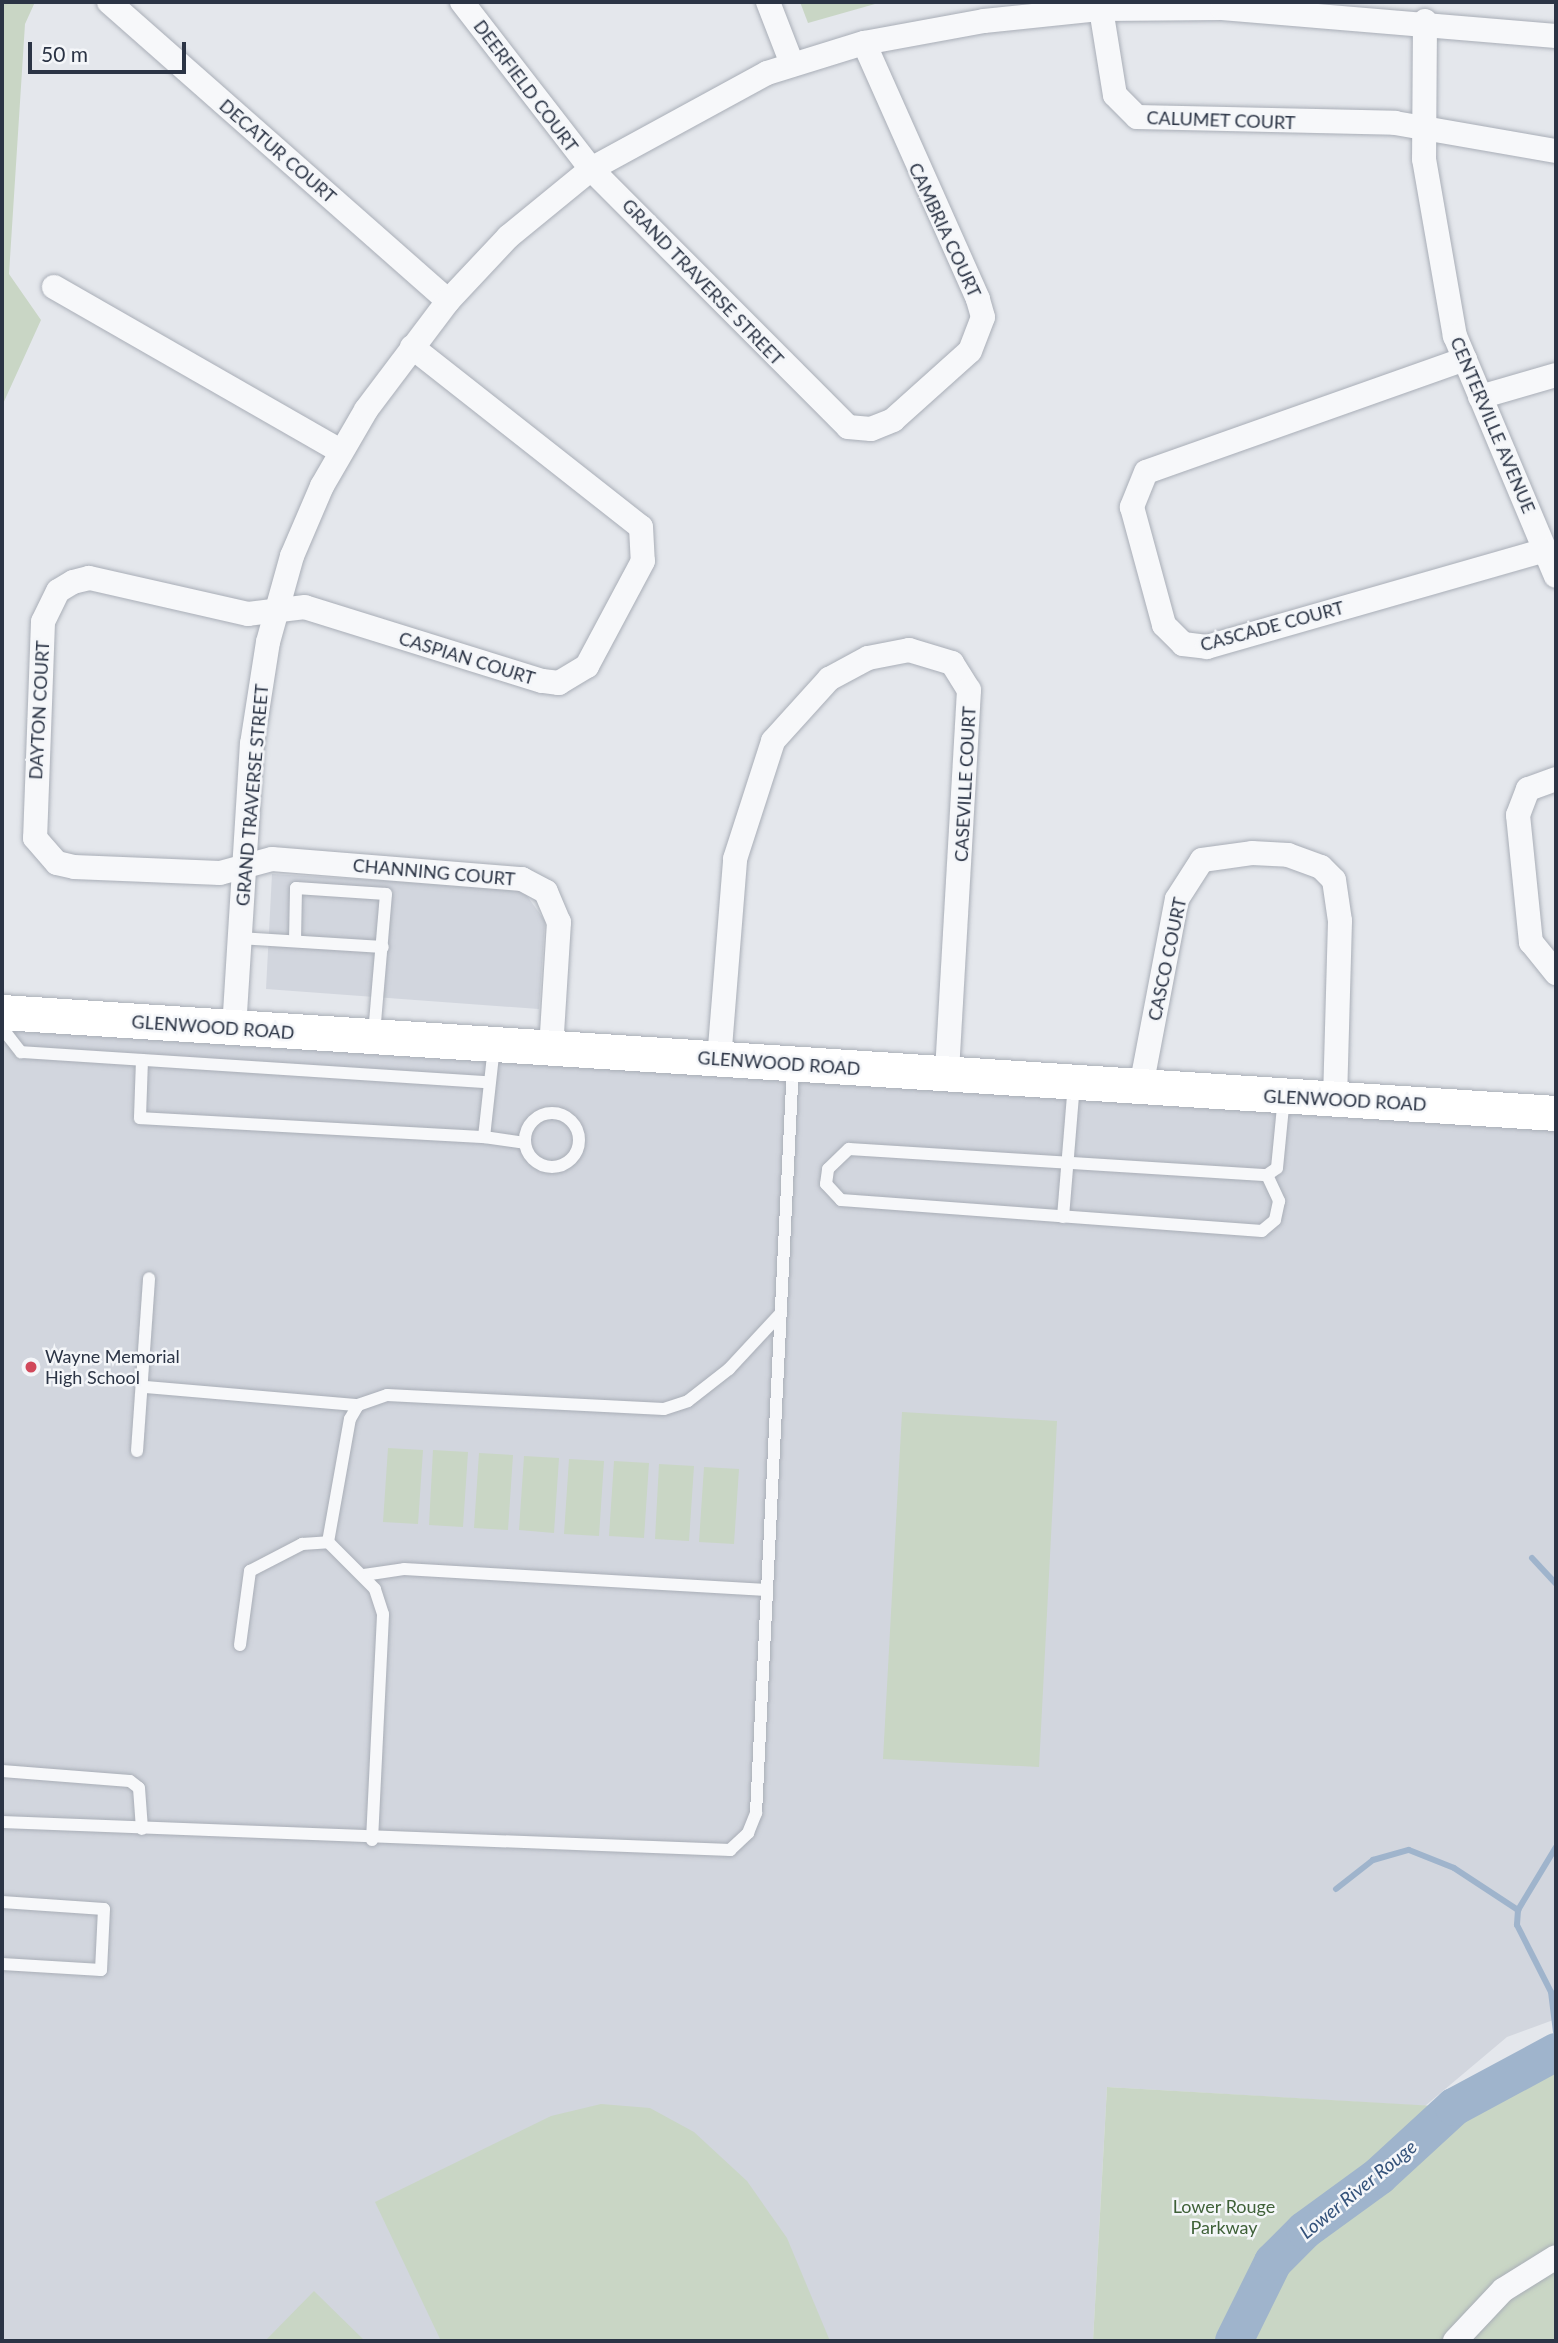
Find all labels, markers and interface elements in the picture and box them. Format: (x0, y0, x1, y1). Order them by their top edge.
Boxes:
street label: DEERFIELD COURT (469, 16, 583, 156)
scale bar (32, 28, 189, 72)
text: 50 m (41, 41, 88, 66)
street label: DECATUR COURT (215, 94, 341, 208)
street label: CALUMET COURT (1146, 107, 1296, 133)
street label: CAMBRIA COURT (904, 159, 986, 301)
street label: GRAND TRAVERSE STREET (618, 194, 788, 370)
street label: CENTERVILLE AVENUE (1446, 333, 1540, 517)
street label: CASCADE COURT (1198, 596, 1346, 656)
street label: CASPIAN COURT (396, 627, 538, 689)
street label: DAYTON COURT (25, 640, 53, 780)
street label: GRAND TRAVERSE STREET (232, 683, 272, 907)
street label: CASEVILLE COURT (950, 706, 980, 862)
street label: CHANNING COURT (352, 854, 516, 890)
street label: CASCO COURT (1143, 895, 1191, 1023)
street label: GLENWOOD ROAD (131, 1011, 295, 1043)
street label: GLENWOOD ROAD (697, 1047, 861, 1079)
street label: GLENWOOD ROAD (1263, 1085, 1427, 1115)
place label: Wayne Memorial High School (45, 1346, 180, 1388)
marker: Wayne Memorial High School (23, 1359, 39, 1375)
water label: Lower River Rouge (1295, 2135, 1421, 2243)
park label: Lower Rouge Parkway (1173, 2196, 1275, 2238)

